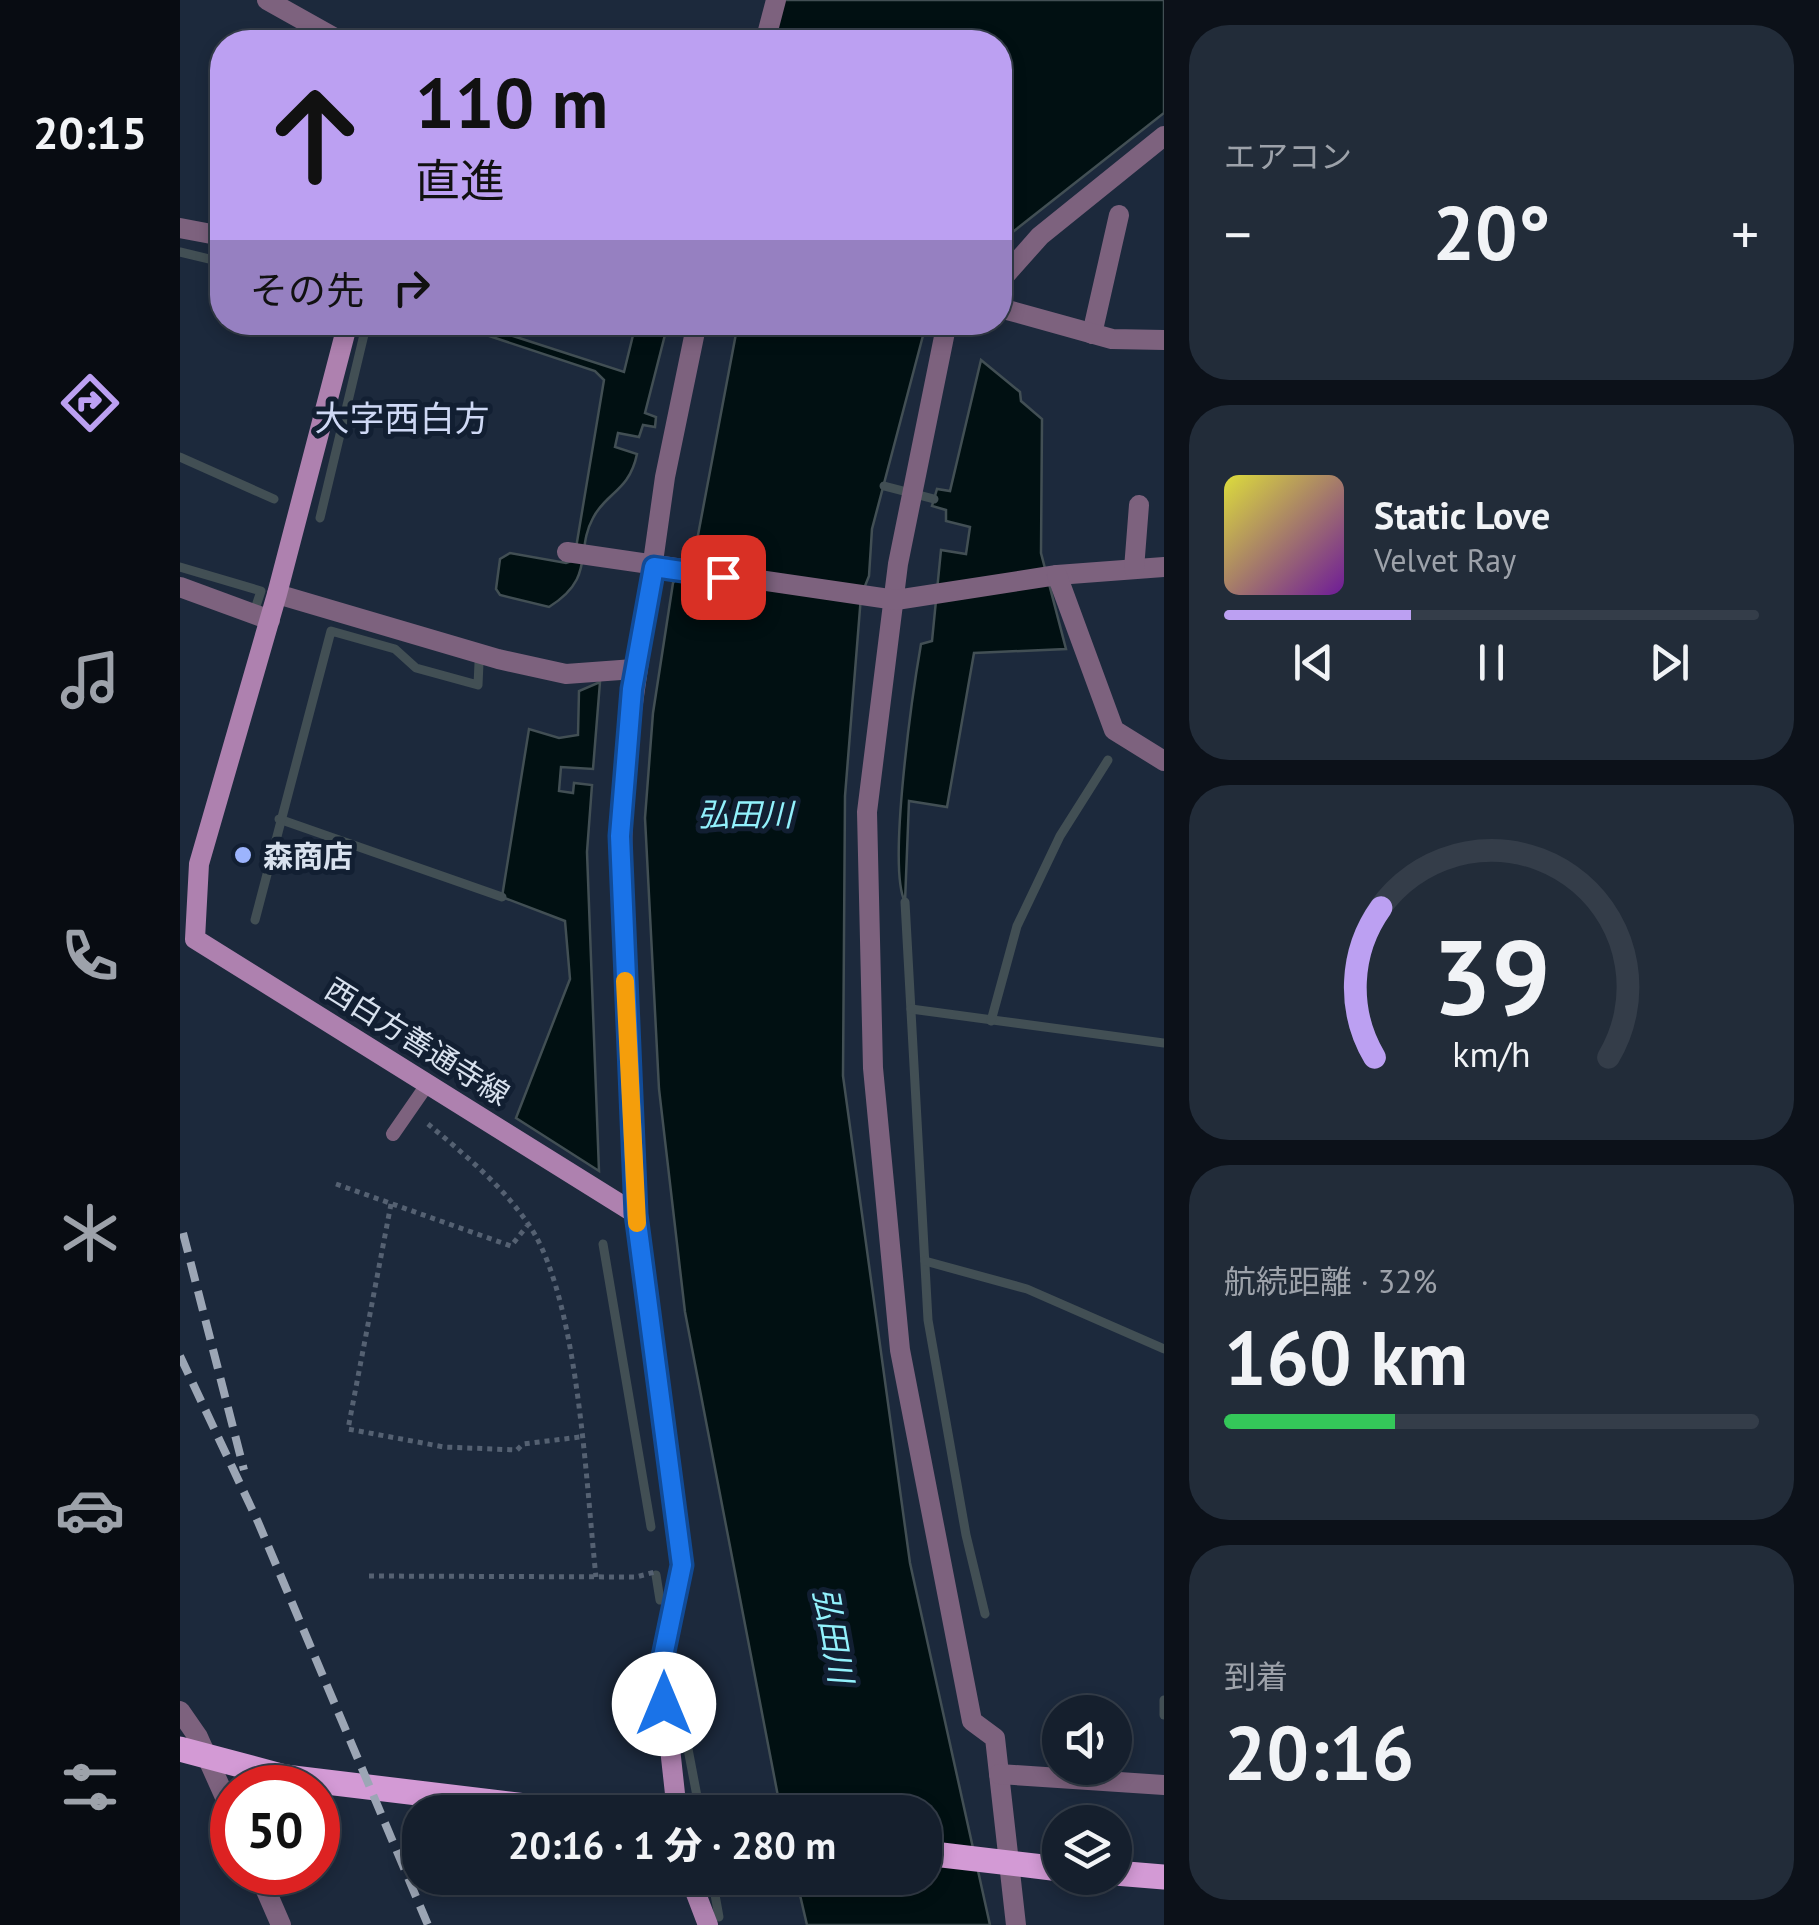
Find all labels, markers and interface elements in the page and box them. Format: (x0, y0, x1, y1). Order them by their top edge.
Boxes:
text: 110 m (415, 57, 608, 147)
icon: ahead (250, 70, 380, 200)
text: 20:15 (33, 103, 147, 161)
text: エアコン (1224, 135, 1352, 177)
text: 直進 (415, 151, 505, 209)
text: 20° (1433, 184, 1550, 281)
text: − (1224, 198, 1252, 269)
text: + (1731, 198, 1759, 269)
icon: right (384, 260, 439, 315)
text: その先 (250, 265, 364, 314)
icon: directions (55, 368, 125, 438)
district label: 大字西白方 (314, 395, 490, 441)
text: Static Love (1374, 490, 1550, 539)
pin (681, 535, 766, 620)
text: Velvet Ray (1374, 539, 1516, 581)
icon: arrive (696, 550, 751, 605)
icon: previous (1286, 635, 1341, 690)
icon: pause (1464, 635, 1519, 690)
icon: next (1642, 635, 1697, 690)
icon: music (55, 645, 125, 715)
water label: 弘田川 (697, 793, 796, 835)
place label: 森商店 (263, 836, 353, 875)
marker: 森商店 (232, 844, 254, 866)
text: 39 (1433, 909, 1550, 1044)
icon: phone (55, 921, 125, 991)
street label: 西白方善通寺線 (319, 969, 517, 1113)
text: km/h (1452, 1031, 1531, 1077)
icon: climate (55, 1198, 125, 1268)
text: 航続距離 · 32% (1224, 1260, 1437, 1302)
text: 160 km (1224, 1309, 1468, 1406)
icon: car (55, 1475, 125, 1545)
water label: 弘田川 (805, 1584, 864, 1689)
position arrow (612, 1652, 716, 1756)
text: 到着 (1224, 1655, 1288, 1697)
map controls (1042, 1695, 1132, 1895)
button: sound (1042, 1695, 1132, 1785)
text: 20:16 (1224, 1704, 1414, 1801)
icon: filters (55, 1752, 125, 1822)
speed limit sign: 50 (210, 1765, 340, 1895)
button: layers (1042, 1805, 1132, 1895)
text: 20:16 · 1 分 · 280 m (508, 1820, 836, 1869)

